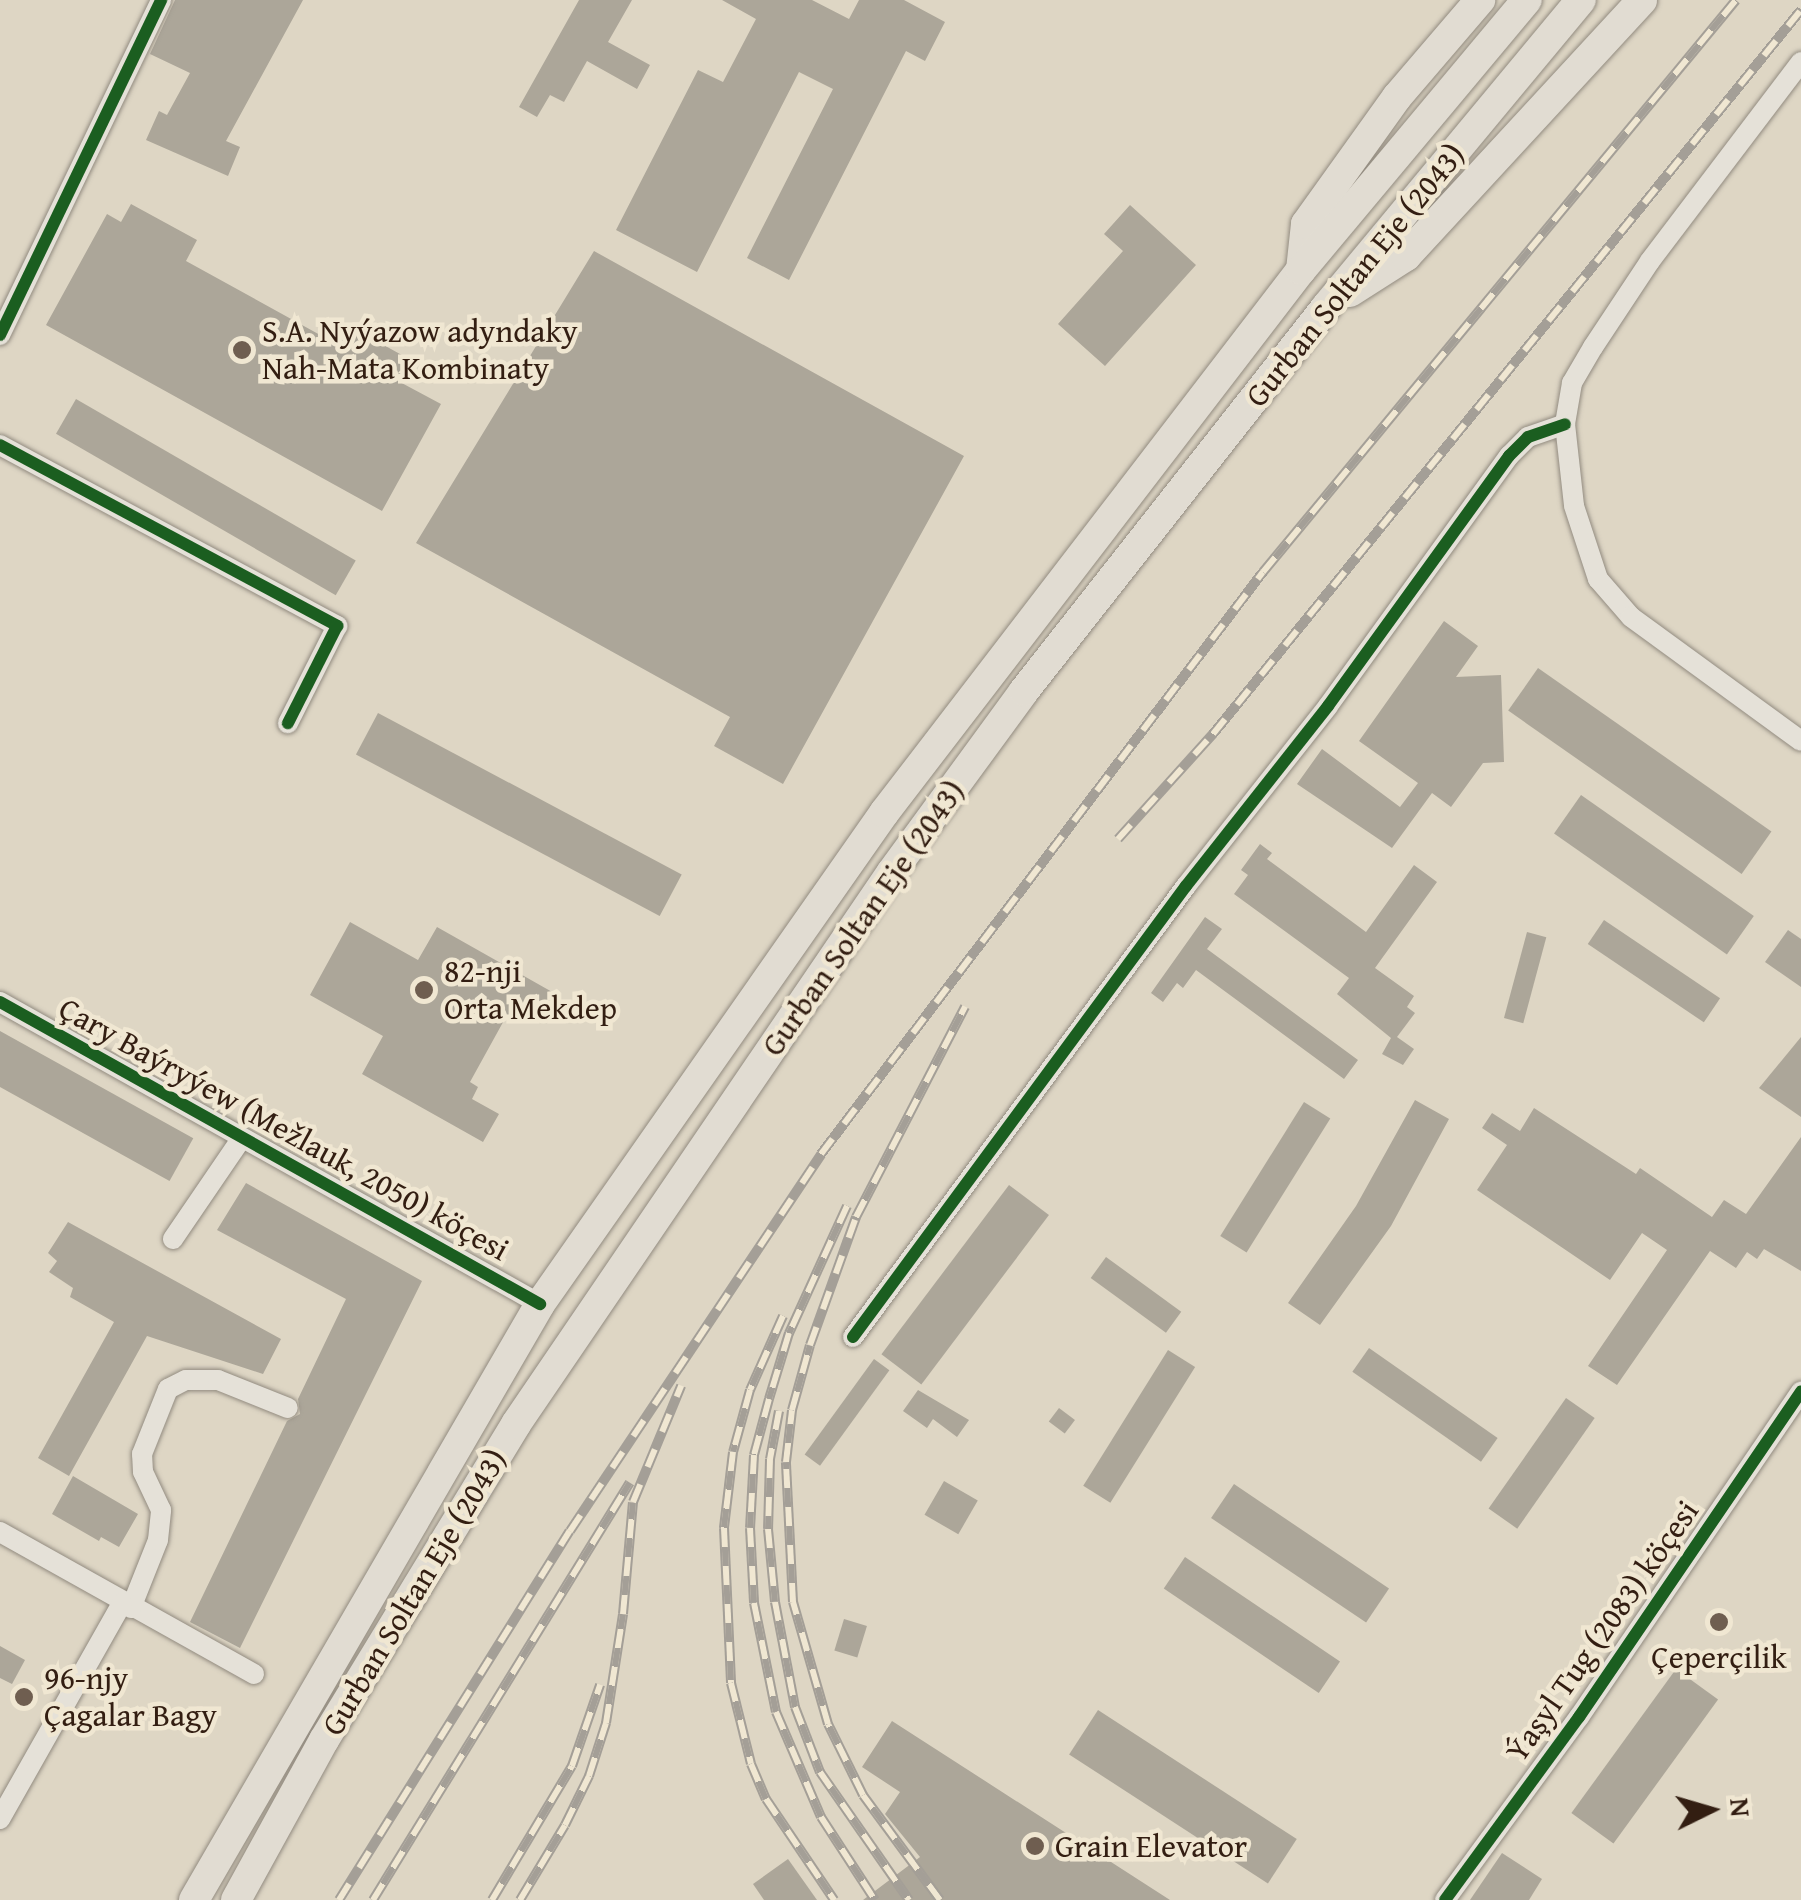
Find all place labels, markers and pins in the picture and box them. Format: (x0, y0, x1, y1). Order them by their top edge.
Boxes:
place label: S.A. Nyýazow adyndaky Nah-Mata Kombinaty (262, 313, 578, 388)
marker: S.A. Nyýazow adyndaky Nah-Mata Kombinaty (231, 339, 253, 361)
place label: 82-nji Orta Mekdep (444, 953, 617, 1028)
marker: 82-nji Orta Mekdep (413, 979, 435, 1001)
marker: Çeperçilik (1708, 1611, 1730, 1633)
place label: Çeperçilik (1651, 1638, 1787, 1676)
place label: 96-njy Çagalar Bagy (44, 1660, 217, 1735)
marker: 96-njy Çagalar Bagy (13, 1686, 35, 1708)
place label: Grain Elevator (1055, 1827, 1247, 1865)
marker: Grain Elevator (1024, 1835, 1046, 1857)

